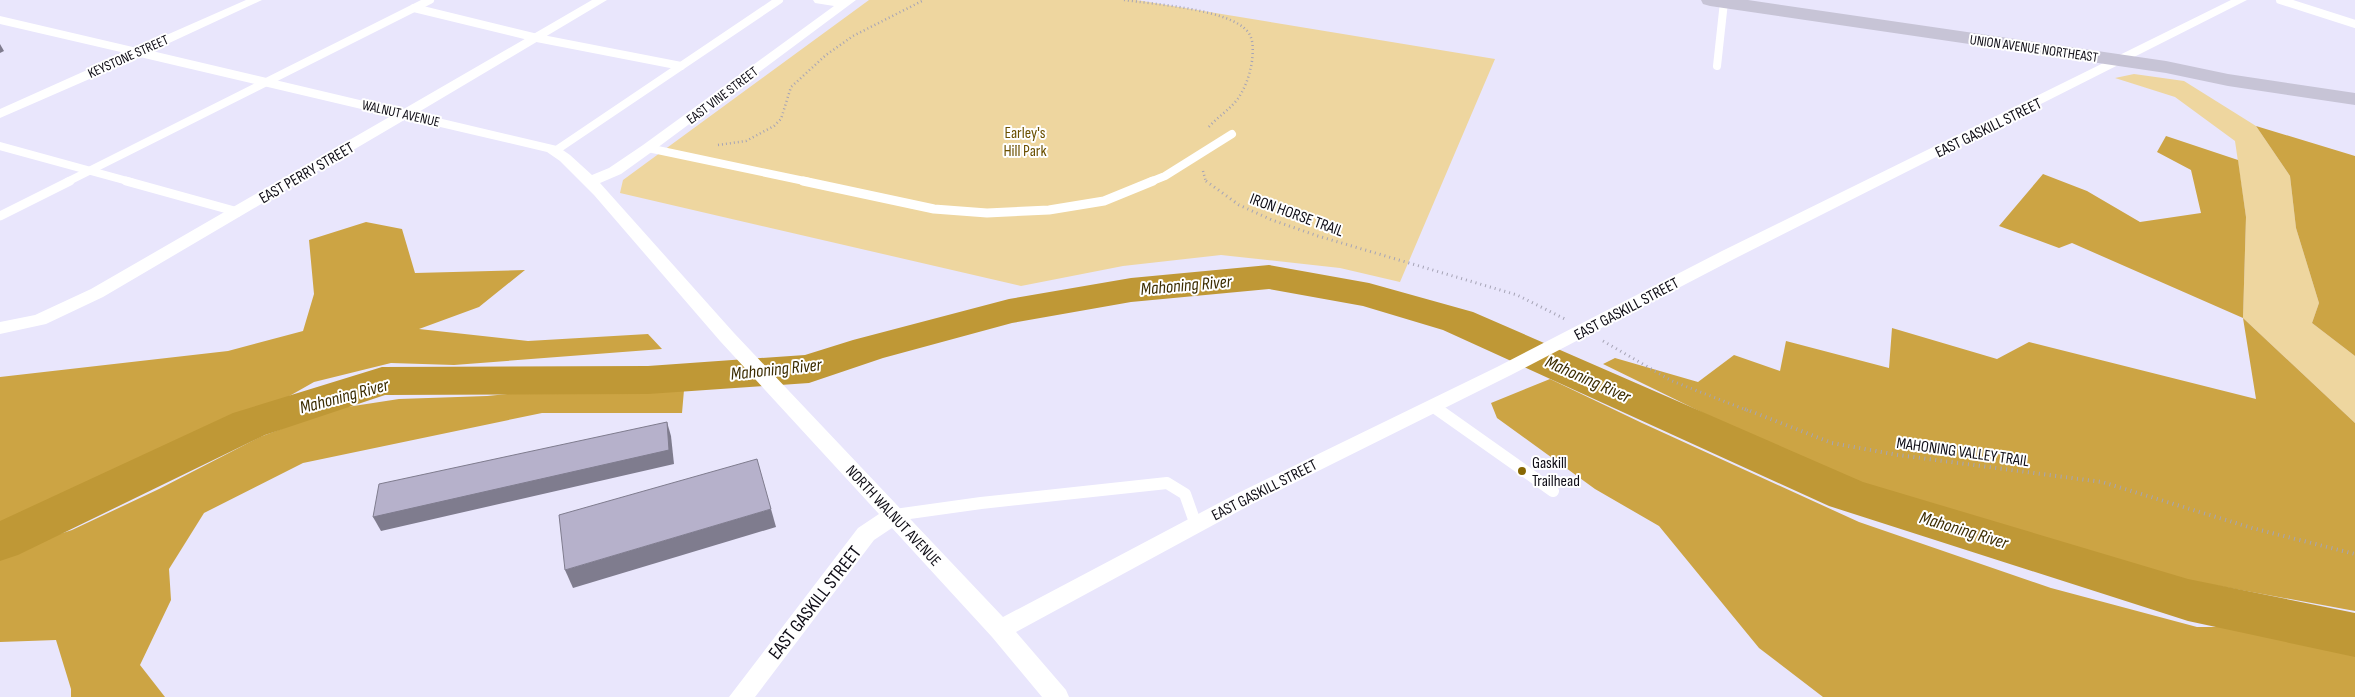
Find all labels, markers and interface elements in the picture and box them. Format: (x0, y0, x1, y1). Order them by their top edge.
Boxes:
street label: KEYSTONE STREET (85, 31, 171, 82)
street label: UNION AVENUE NORTHEAST (1969, 31, 2099, 66)
street label: EAST VINE STREET (683, 63, 762, 128)
street label: EAST GASKILL STREET (1932, 94, 2045, 162)
street label: WALNUT AVENUE (360, 96, 442, 131)
park label: Earley's Hill Park (1003, 124, 1047, 161)
street label: EAST PERRY STREET (256, 138, 358, 208)
street label: IRON HORSE TRAIL (1247, 190, 1346, 241)
water label: Mahoning River (1140, 271, 1233, 300)
street label: EAST GASKILL STREET (1571, 273, 1683, 345)
water label: Mahoning River (1542, 351, 1635, 408)
water label: Mahoning River (730, 354, 823, 385)
water label: Mahoning River (297, 374, 392, 418)
street label: MAHONING VALLEY TRAIL (1895, 434, 2030, 471)
place label: Gaskill Trailhead (1532, 454, 1580, 491)
street label: EAST GASKILL STREET (1209, 455, 1321, 525)
street label: NORTH WALNUT AVENUE (841, 462, 945, 570)
marker: Gaskill Trailhead (1516, 465, 1528, 477)
water label: Mahoning River (1917, 507, 2011, 554)
street label: EAST GASKILL STREET (764, 541, 867, 664)

